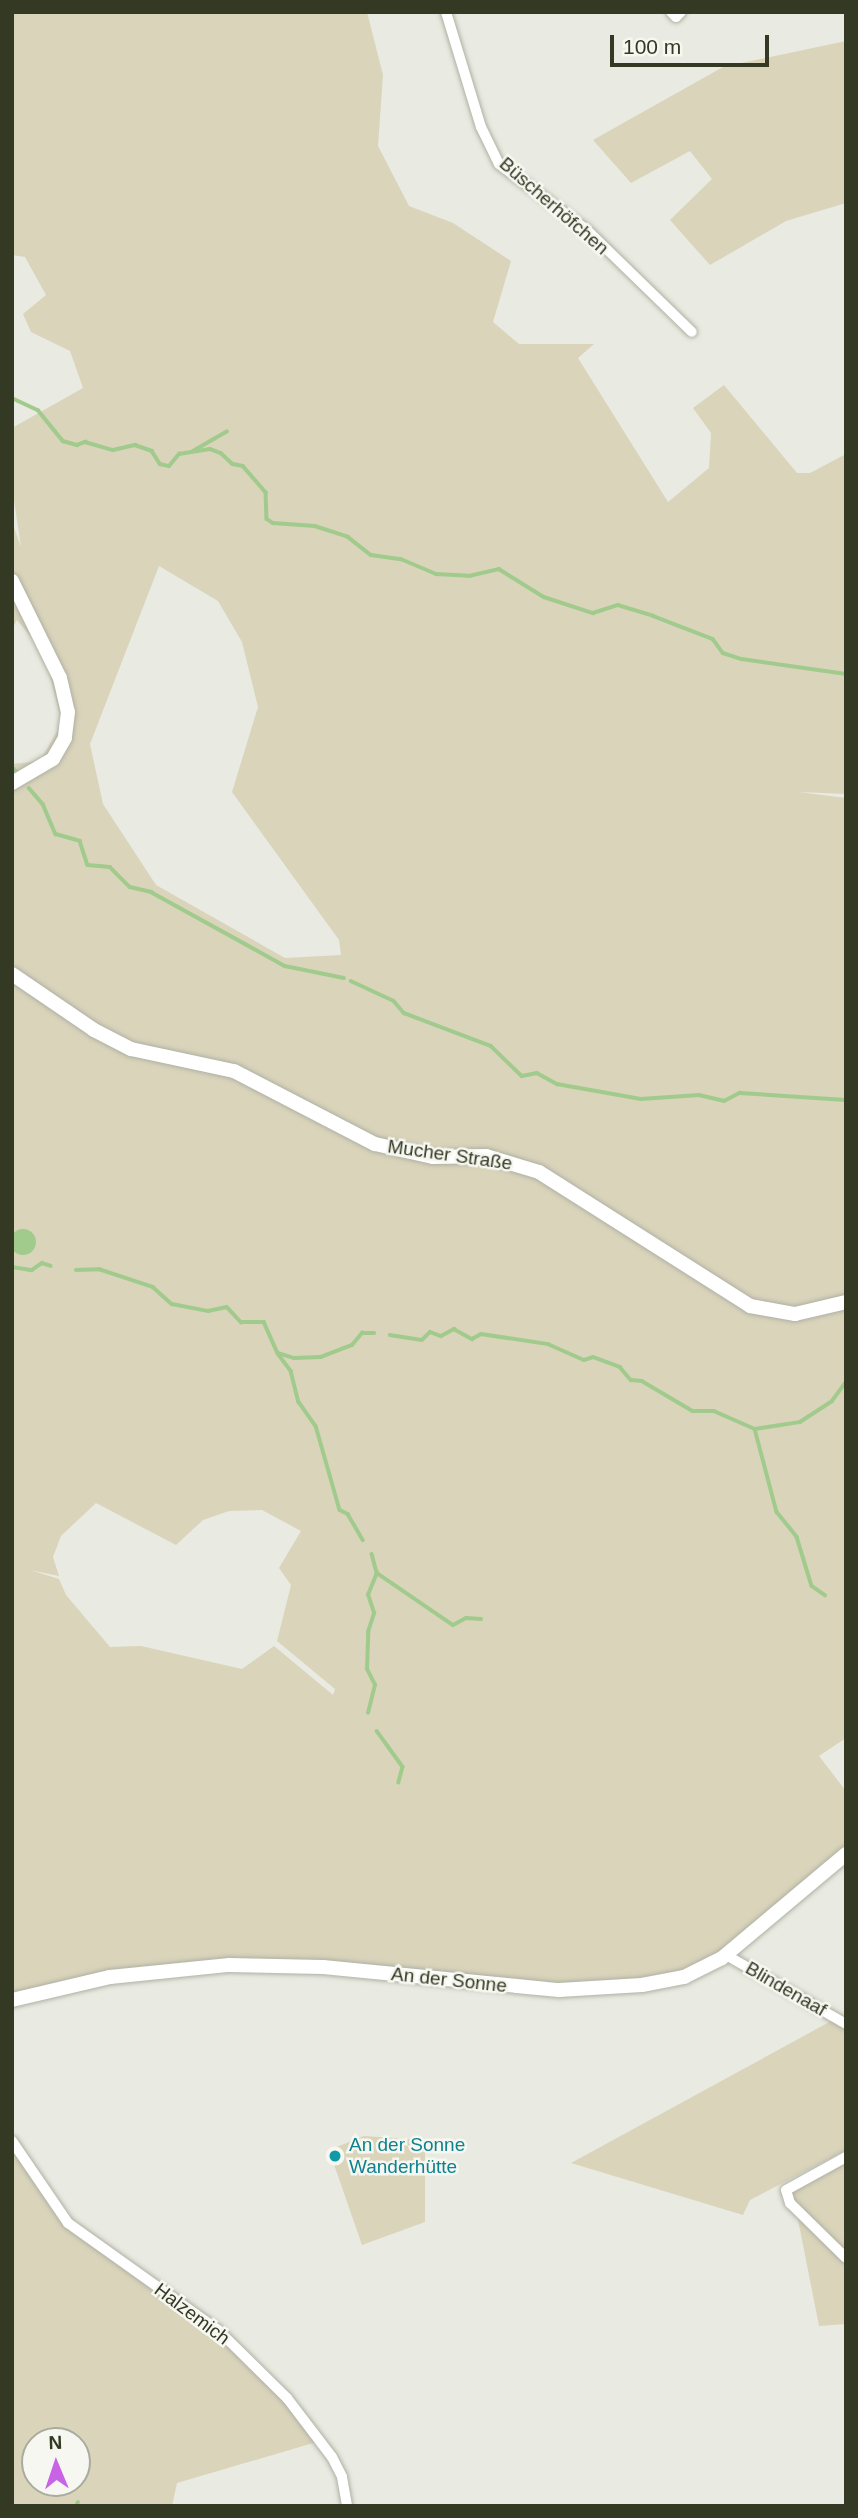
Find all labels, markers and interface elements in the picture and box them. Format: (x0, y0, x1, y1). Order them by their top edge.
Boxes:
scale bar (613, 21, 772, 65)
text: 100 m (623, 35, 681, 58)
street label: Büscherhöfchen (495, 152, 613, 260)
street label: Mucher Straße (386, 1135, 514, 1175)
street label: Blindenaaf (741, 1957, 831, 2021)
street label: An der Sonne (390, 1963, 508, 1997)
place label: An der Sonne Wanderhütte (349, 2134, 465, 2178)
marker: An der Sonne Wanderhütte (327, 2148, 343, 2164)
street label: Halzemich (150, 2278, 234, 2350)
north arrow (21, 2427, 91, 2497)
text: N (48, 2432, 63, 2453)

